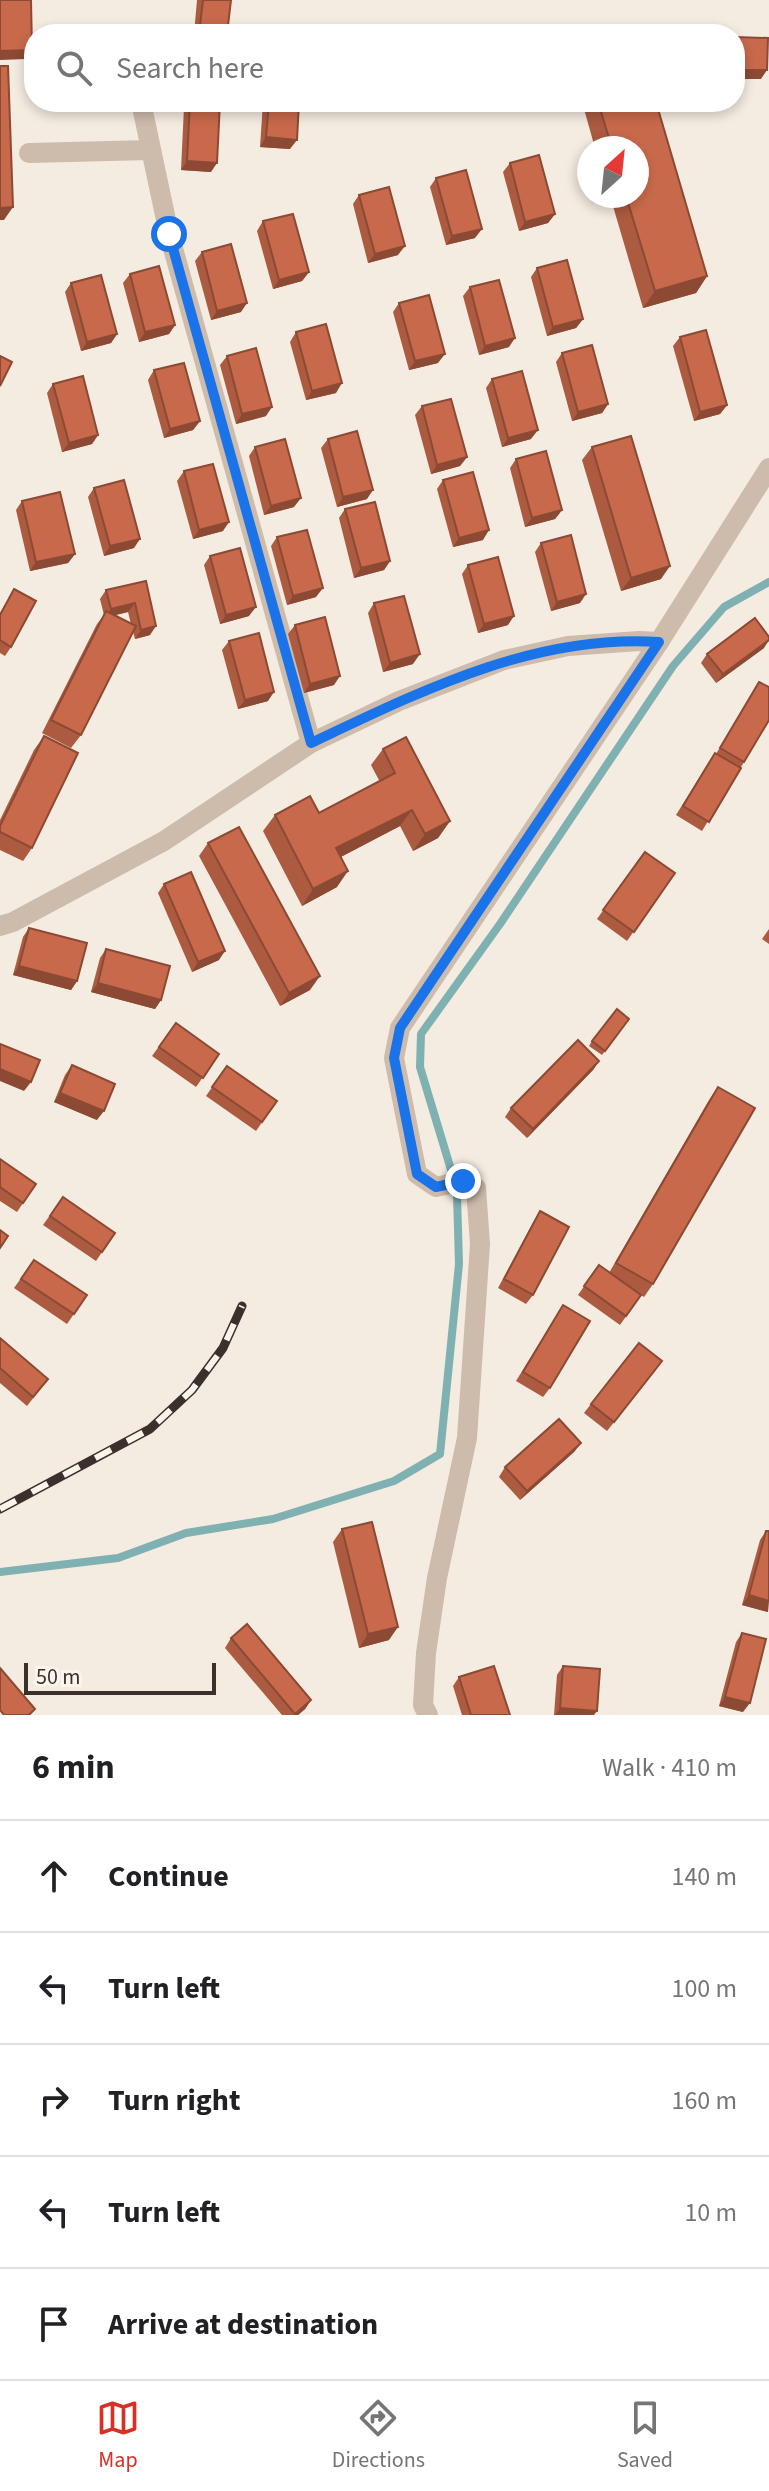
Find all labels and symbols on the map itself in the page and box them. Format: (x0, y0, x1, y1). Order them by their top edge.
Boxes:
north arrow (577, 136, 649, 208)
route start (151, 216, 187, 252)
route end (445, 1163, 481, 1199)
scale bar (24, 1659, 216, 1695)

